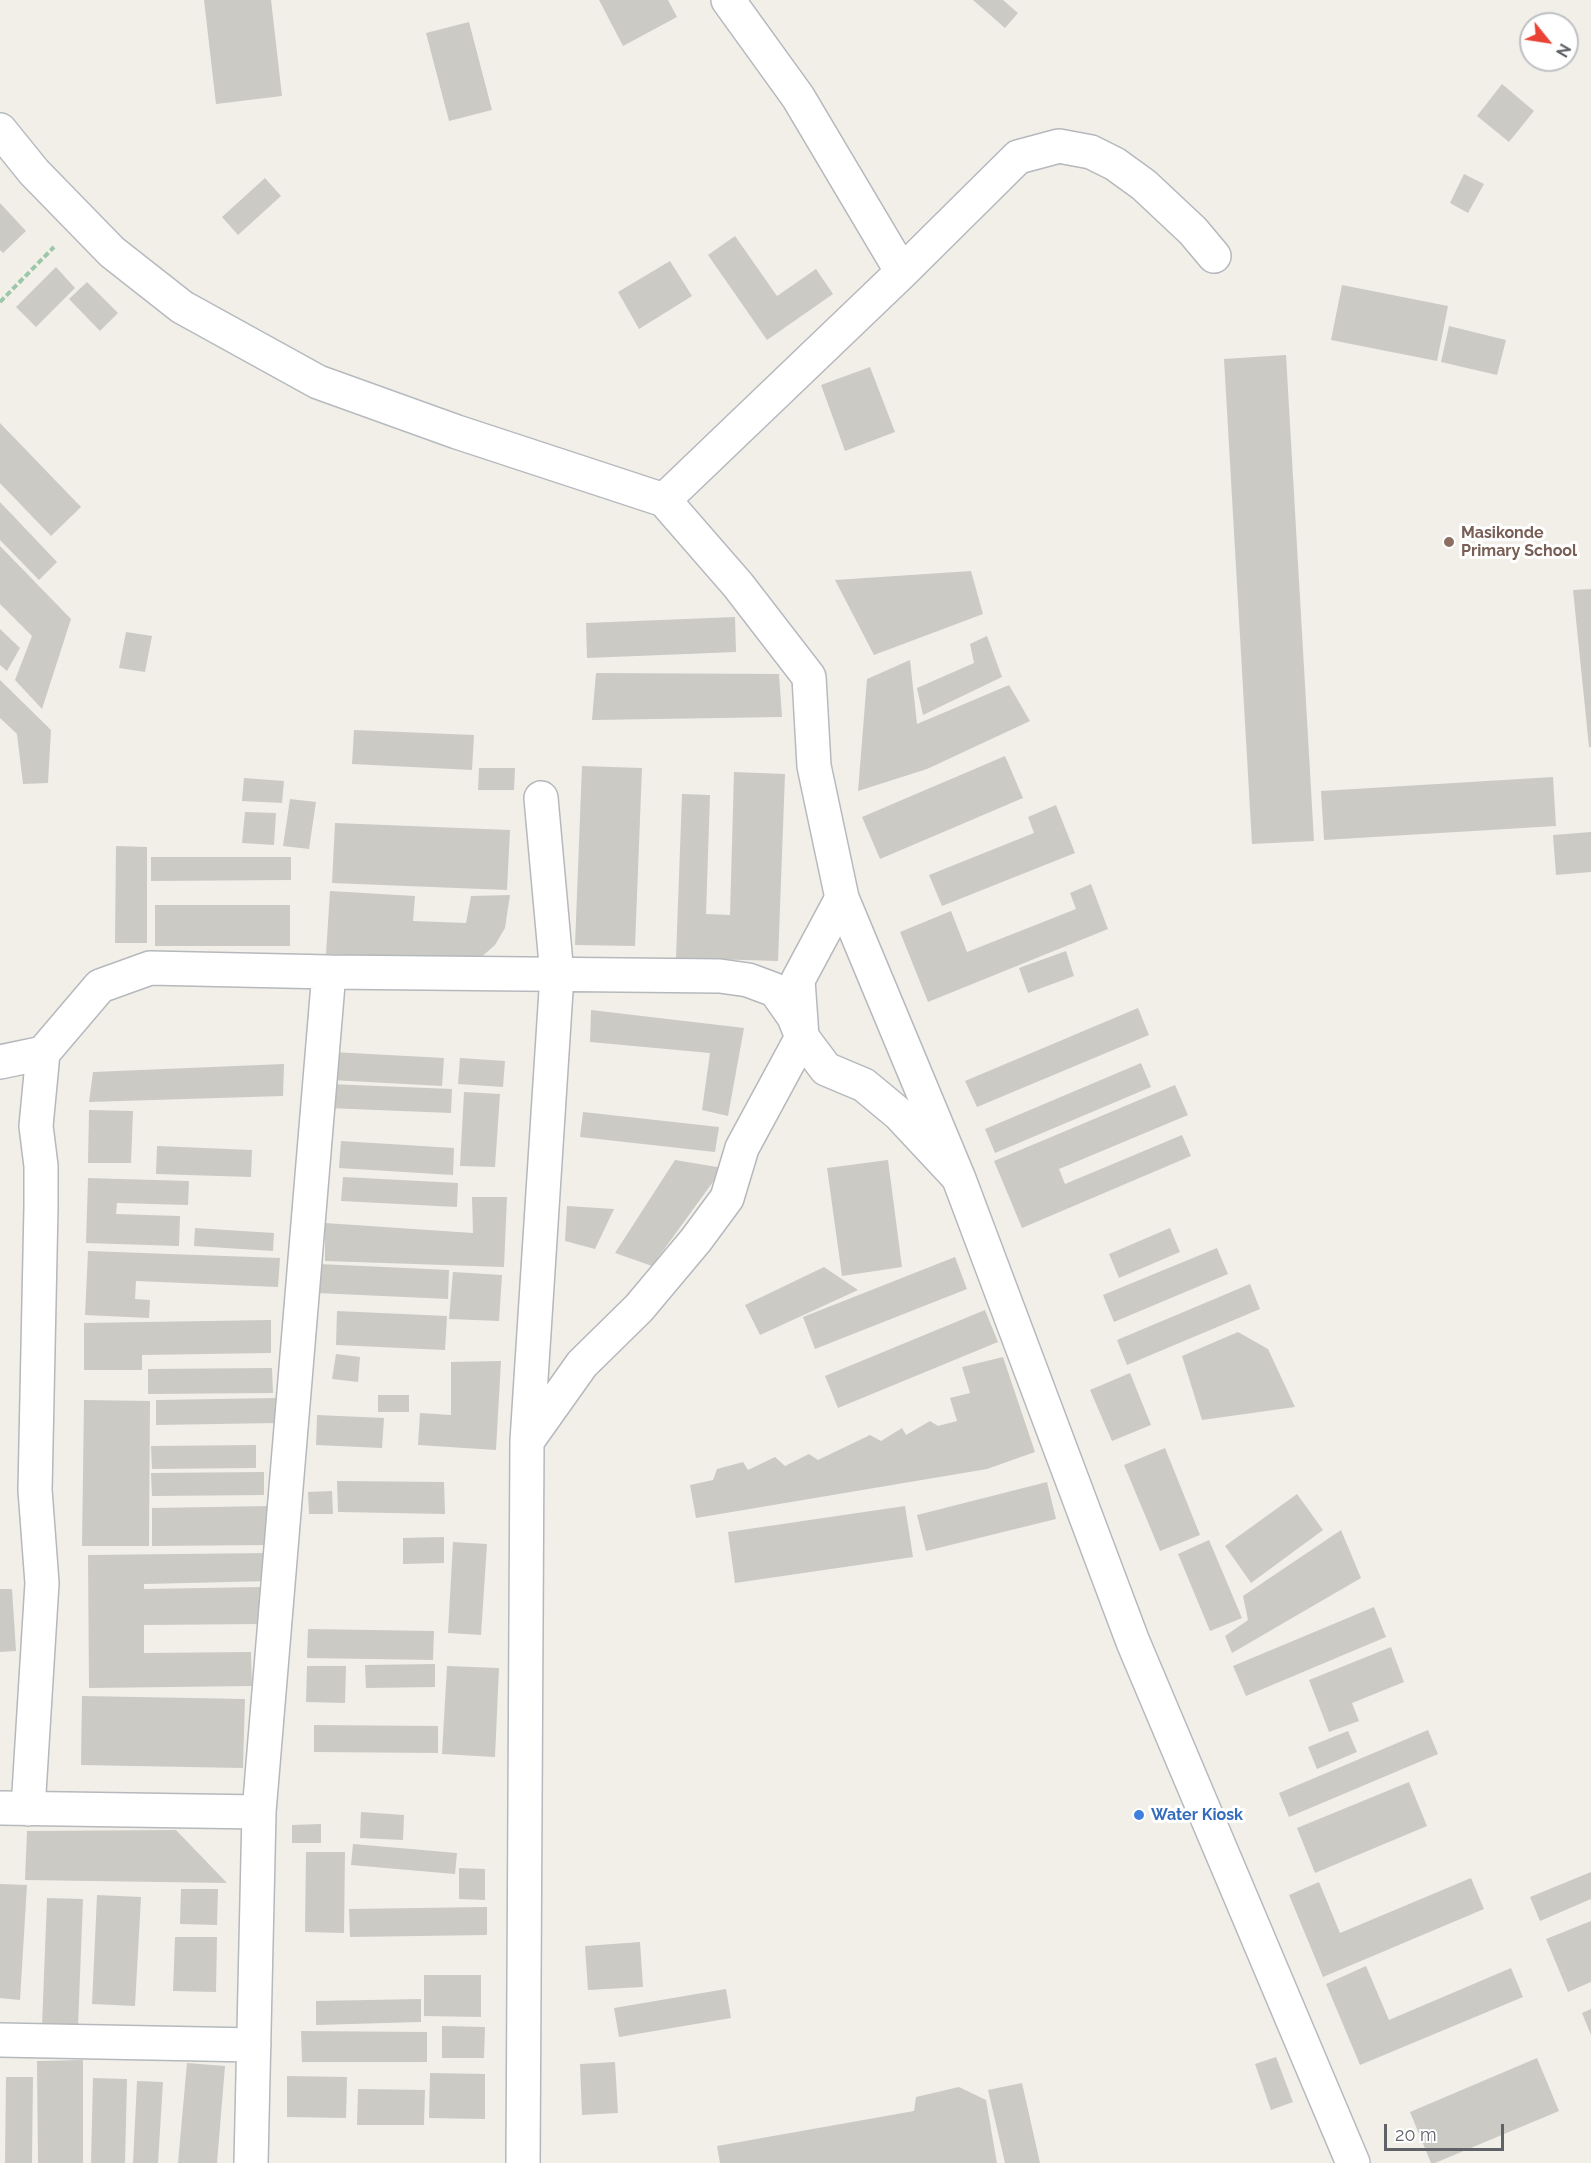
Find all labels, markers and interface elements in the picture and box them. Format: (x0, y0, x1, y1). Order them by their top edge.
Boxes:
north arrow (1519, 12, 1579, 72)
text: N (1552, 40, 1575, 60)
place label: Masikonde Primary School (1461, 523, 1577, 561)
marker: Masikonde Primary School (1442, 535, 1456, 549)
place label: Water Kiosk (1151, 1805, 1243, 1825)
marker: Water Kiosk (1132, 1808, 1146, 1822)
scale bar (1387, 2112, 1507, 2150)
text: 20 m (1395, 2124, 1437, 2145)

